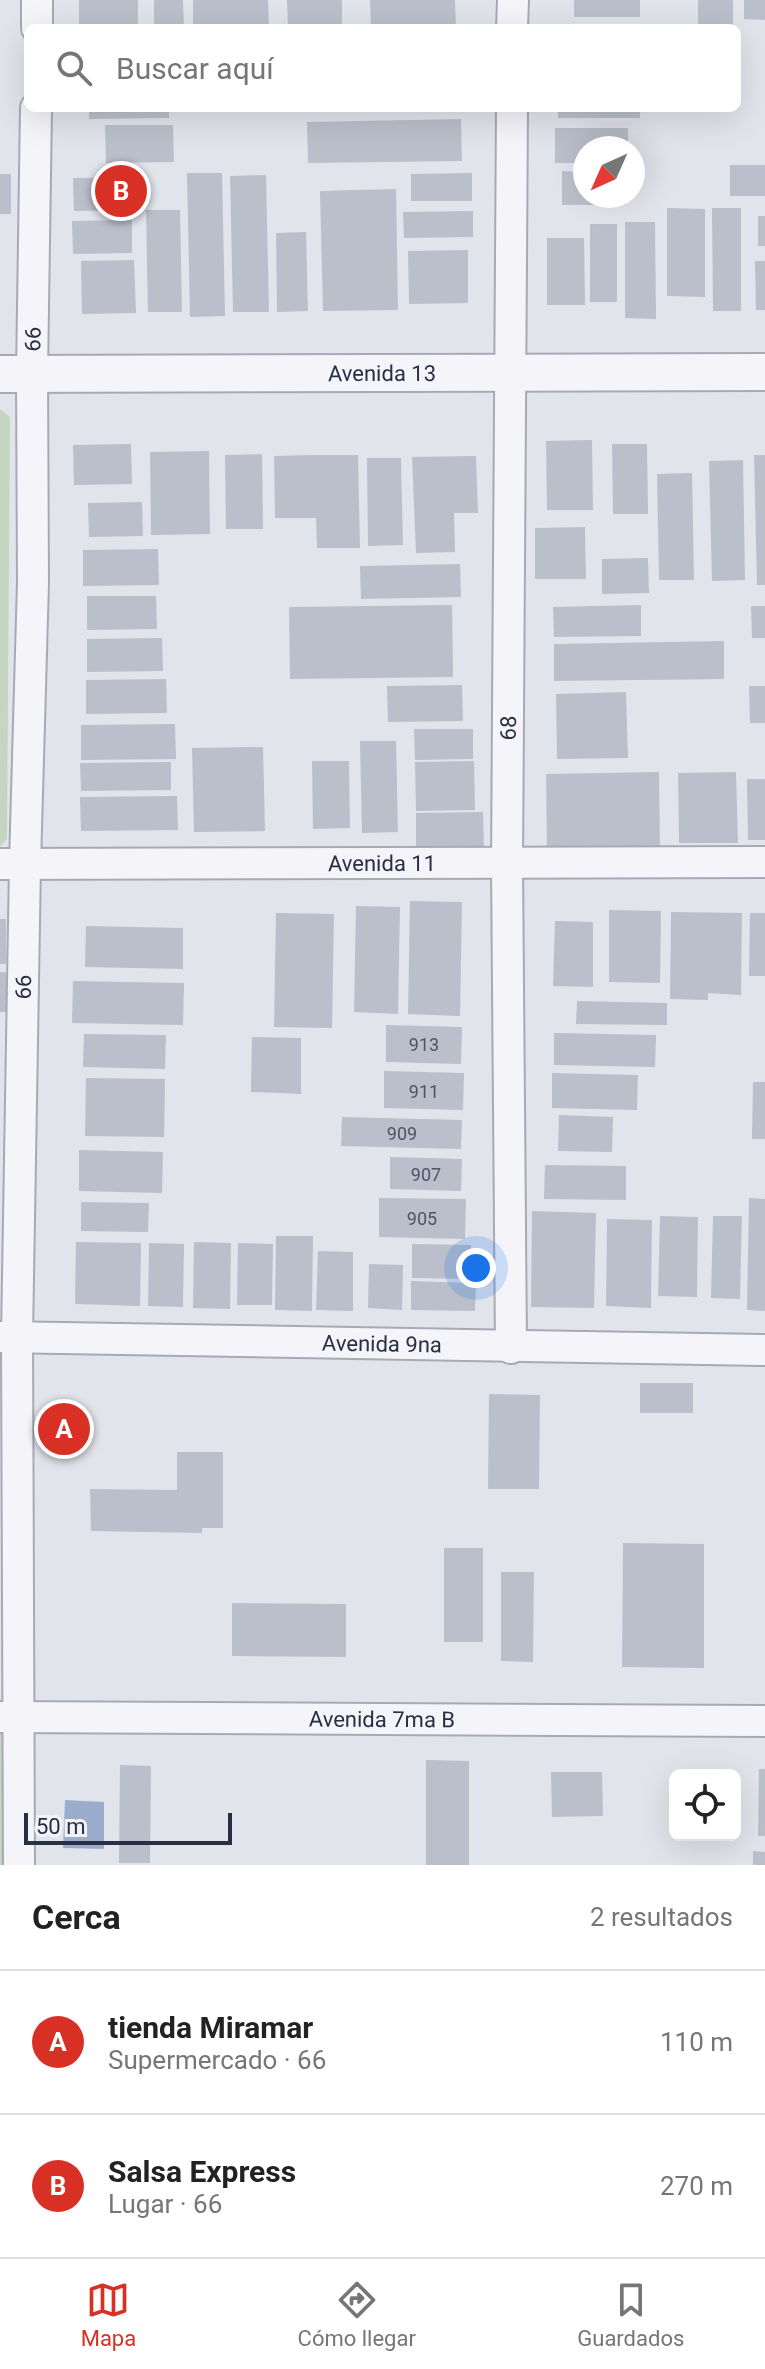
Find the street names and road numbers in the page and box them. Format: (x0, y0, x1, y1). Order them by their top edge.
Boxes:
street label: 66 (20, 327, 45, 352)
street label: Avenida 13 (328, 360, 436, 386)
street label: 68 (495, 716, 520, 740)
street label: Avenida 11 (328, 850, 436, 876)
street label: 66 (10, 974, 36, 1000)
street label: Avenida 9na (322, 1330, 442, 1357)
street label: Avenida 7ma B (309, 1706, 455, 1732)

